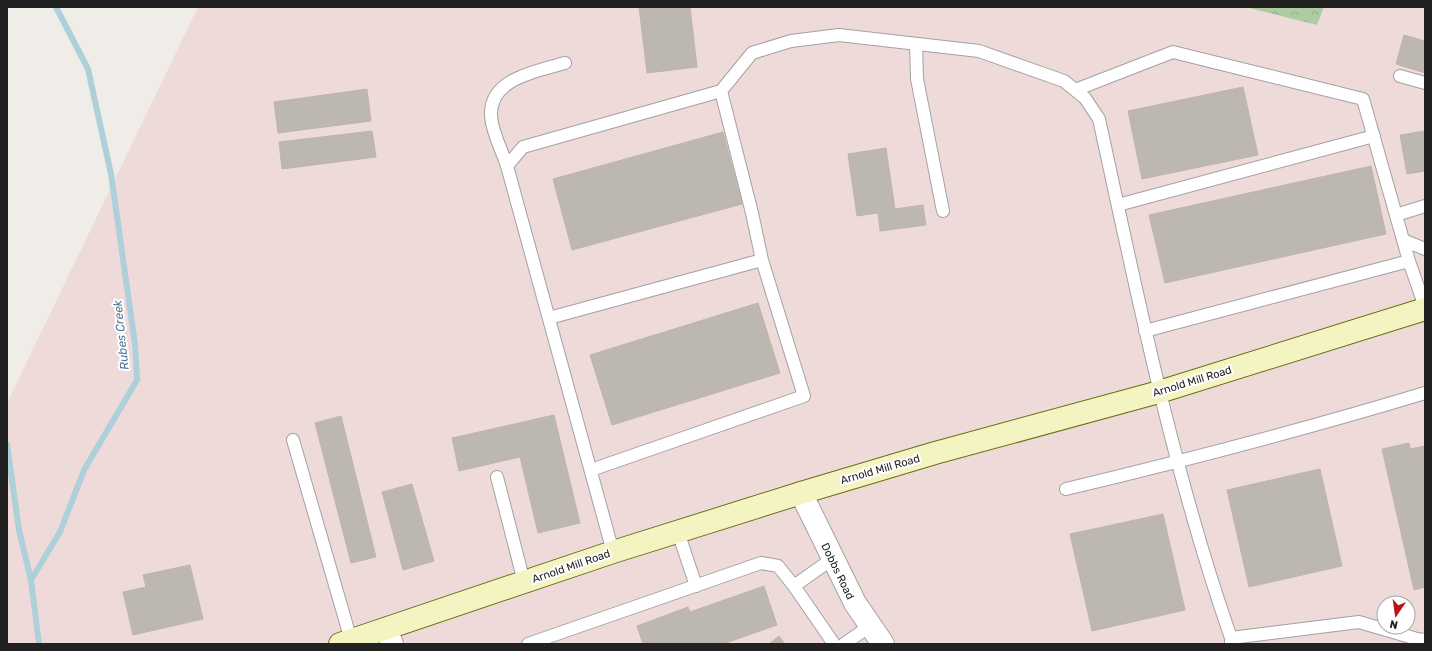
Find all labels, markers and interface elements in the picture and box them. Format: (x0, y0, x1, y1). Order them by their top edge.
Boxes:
water label: Rubes Creek (110, 299, 132, 371)
street label: Arnold Mill Road (1151, 363, 1233, 400)
street label: Arnold Mill Road (839, 452, 921, 487)
street label: Dobbs Road (818, 541, 857, 602)
street label: Arnold Mill Road (530, 547, 612, 586)
north arrow (1376, 595, 1416, 635)
text: N (1388, 617, 1399, 631)

